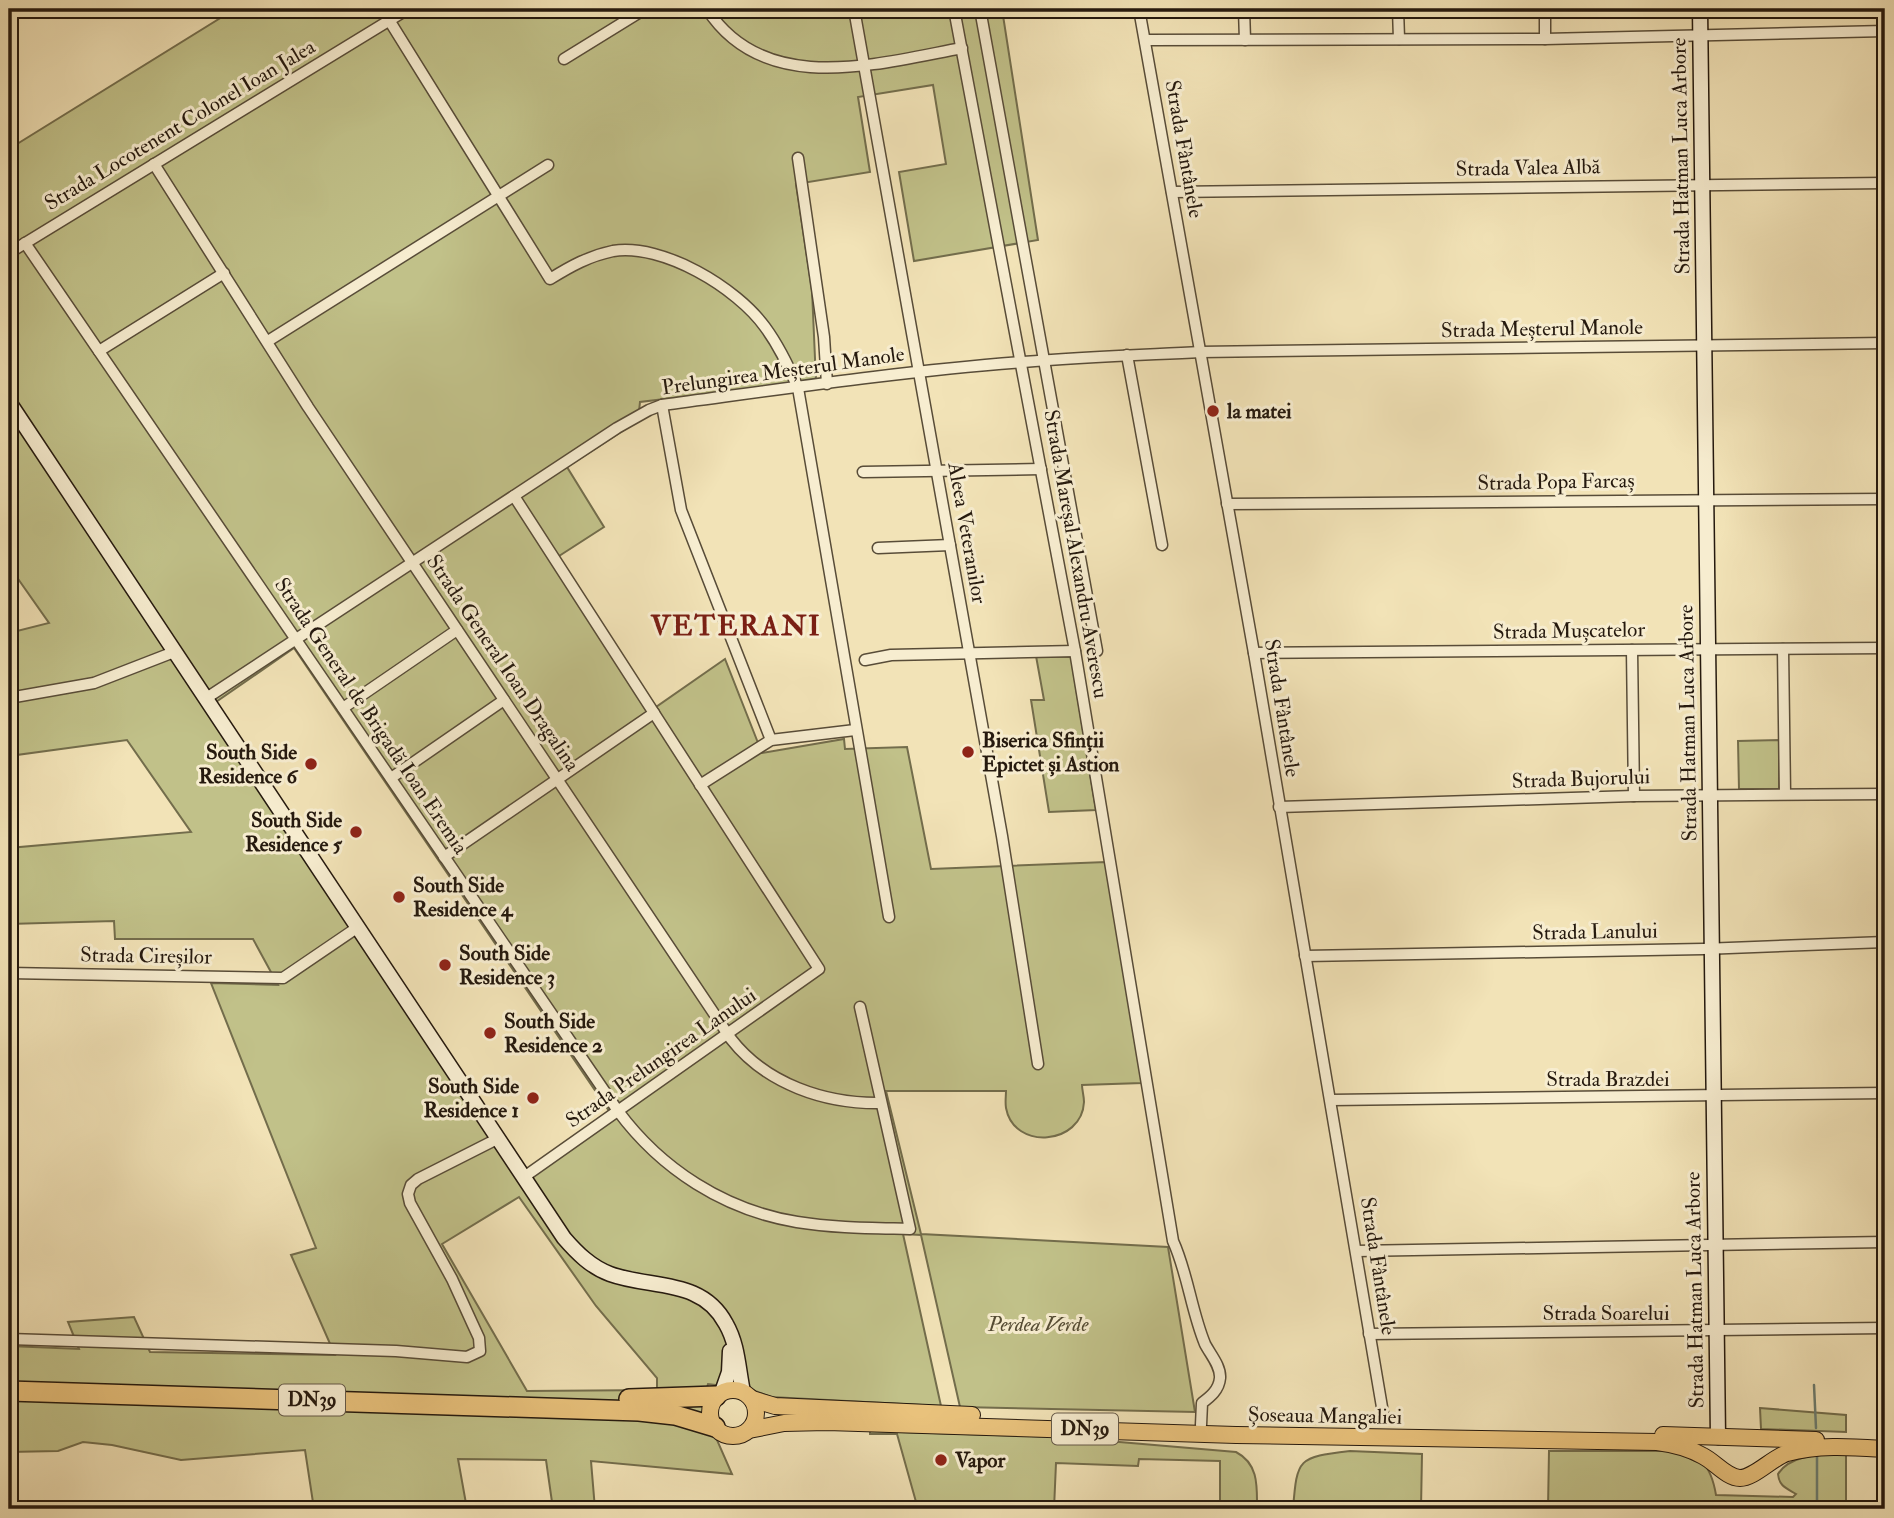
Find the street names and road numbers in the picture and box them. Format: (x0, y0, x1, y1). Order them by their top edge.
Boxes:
street label: Strada Locotenent Colonel Ioan Jalea (40, 33, 321, 217)
street label: Strada Hatman Luca Arbore (1665, 37, 1697, 275)
street label: Strada Fântânele (1159, 78, 1209, 220)
street label: Strada Valea Albă (1455, 153, 1601, 183)
street label: Strada Meșterul Manole (1441, 314, 1643, 344)
street label: Prelungirea Meșterul Manole (660, 341, 906, 401)
street label: Strada Mareșal Alexandru Averescu (1037, 408, 1115, 700)
street label: Aleea Veteranilor (941, 459, 993, 606)
street label: Strada Popa Farcaș (1477, 467, 1635, 497)
street label: Strada General Ioan Dragalina (420, 549, 586, 777)
street label: Strada General de Brigadă Ioan Eremia (268, 573, 474, 860)
street label: Strada Hatman Luca Arbore (1672, 604, 1704, 842)
street label: Strada Mușcatelor (1493, 616, 1646, 646)
street label: Strada Fântânele (1258, 637, 1306, 779)
street label: Strada Bujorului (1511, 763, 1651, 795)
street label: Strada Lanului (1532, 917, 1658, 947)
street label: Strada Cireșilor (80, 941, 212, 971)
street label: Strada Prelungirea Lanului (560, 982, 762, 1134)
street label: Strada Brazdei (1546, 1066, 1670, 1093)
street label: Strada Hatman Luca Arbore (1679, 1171, 1711, 1409)
street label: Strada Fântânele (1354, 1195, 1402, 1337)
street label: Strada Soarelui (1542, 1300, 1670, 1327)
road number: DN39 (279, 1384, 345, 1416)
street label: Șoseaua Mangaliei (1248, 1401, 1403, 1431)
road number: DN39 (1052, 1414, 1118, 1444)

